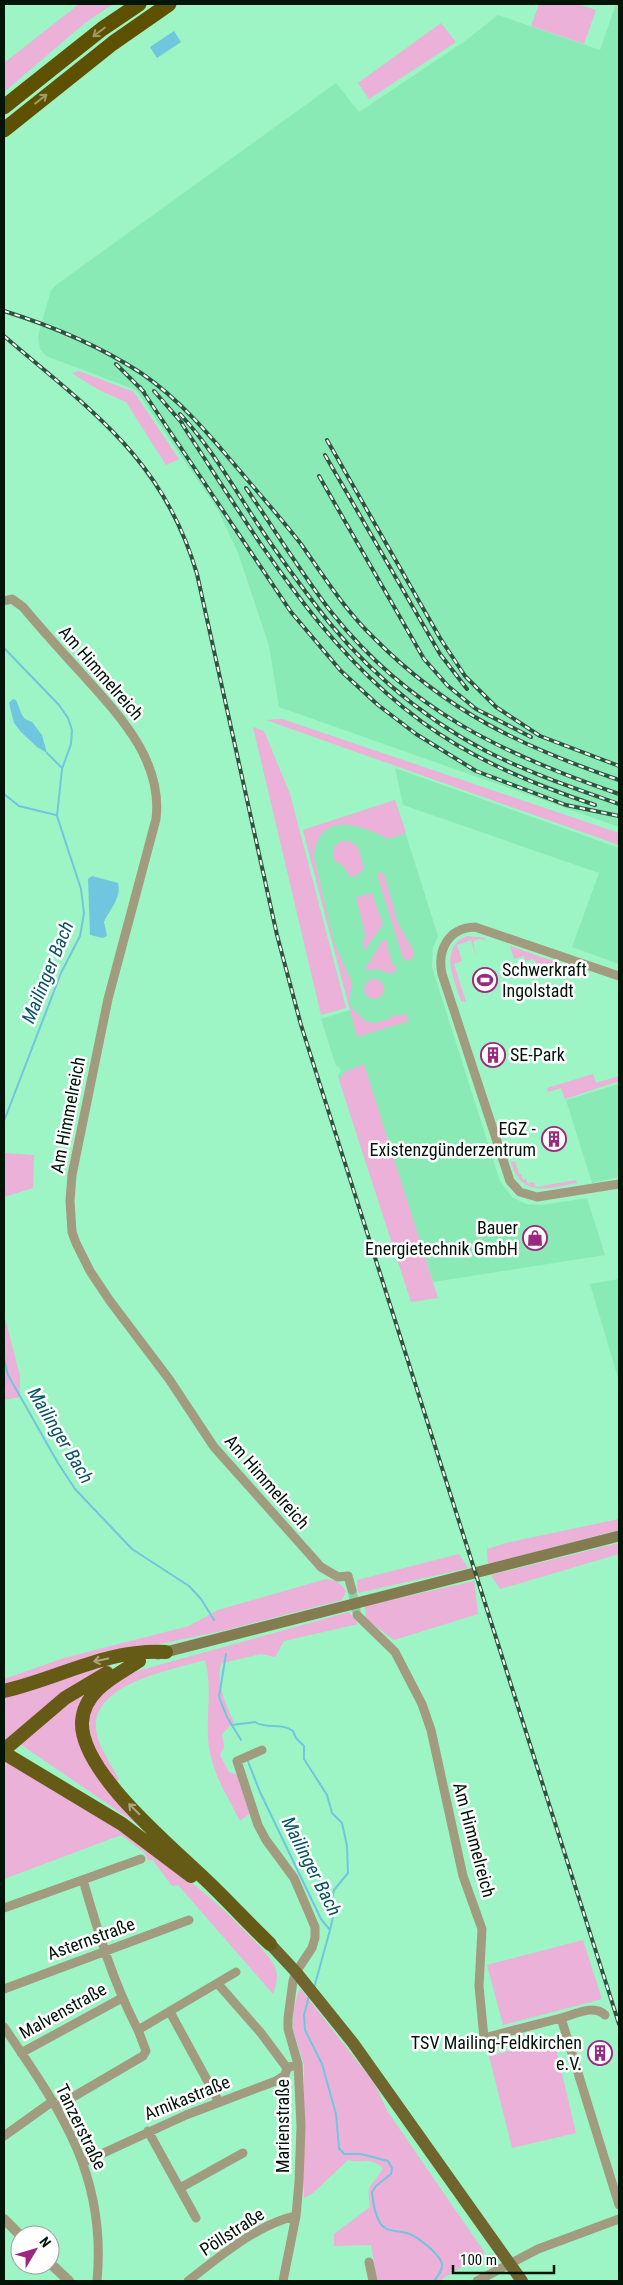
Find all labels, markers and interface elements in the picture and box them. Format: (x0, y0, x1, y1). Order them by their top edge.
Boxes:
one-way arrow (92, 27, 106, 37)
one-way arrow (34, 93, 47, 104)
street label: Am Himmelreich (55, 621, 148, 724)
water label: Mailinger Bach (17, 918, 78, 1027)
place label: Schwerkraft Ingolstadt (502, 959, 587, 1001)
sports icon: Schwerkraft Ingolstadt (472, 967, 498, 993)
building icon: SE-Park (480, 1042, 506, 1068)
place label: SE-Park (510, 1044, 565, 1065)
street label: Am Himmelreich (46, 1055, 89, 1175)
place label: EGZ - Existenzgünderzentrum (369, 1118, 537, 1160)
building icon: EGZ - Existenzgünderzentrum (541, 1126, 567, 1152)
place label: Bauer Energietechnik GmbH (365, 1217, 519, 1259)
shop icon: Bauer Energietechnik GmbH (522, 1225, 548, 1251)
water label: Mailinger Bach (23, 1383, 98, 1488)
street label: Am Himmelreich (221, 1430, 314, 1533)
one-way arrow (93, 1655, 109, 1665)
street label: Am Himmelreich (449, 1780, 500, 1900)
one-way arrow (128, 1803, 140, 1816)
water label: Mailinger Bach (277, 1813, 346, 1920)
street label: Asternstraße (44, 1913, 137, 1964)
street label: Malvenstraße (16, 1978, 110, 2043)
place label: TSV Mailing-Feldkirchen e.V. (411, 2032, 582, 2074)
building icon: TSV Mailing-Feldkirchen e.V. (587, 2040, 613, 2066)
street label: Arnikastraße (141, 2071, 233, 2124)
street label: Marienstraße (272, 2079, 293, 2173)
street label: Tanzerstraße (52, 2081, 111, 2173)
street label: Pöllstraße (196, 2203, 268, 2260)
north arrow (10, 2225, 60, 2275)
text: N (36, 2234, 54, 2250)
scale bar (453, 2242, 554, 2274)
text: 100 m (460, 2251, 497, 2269)

